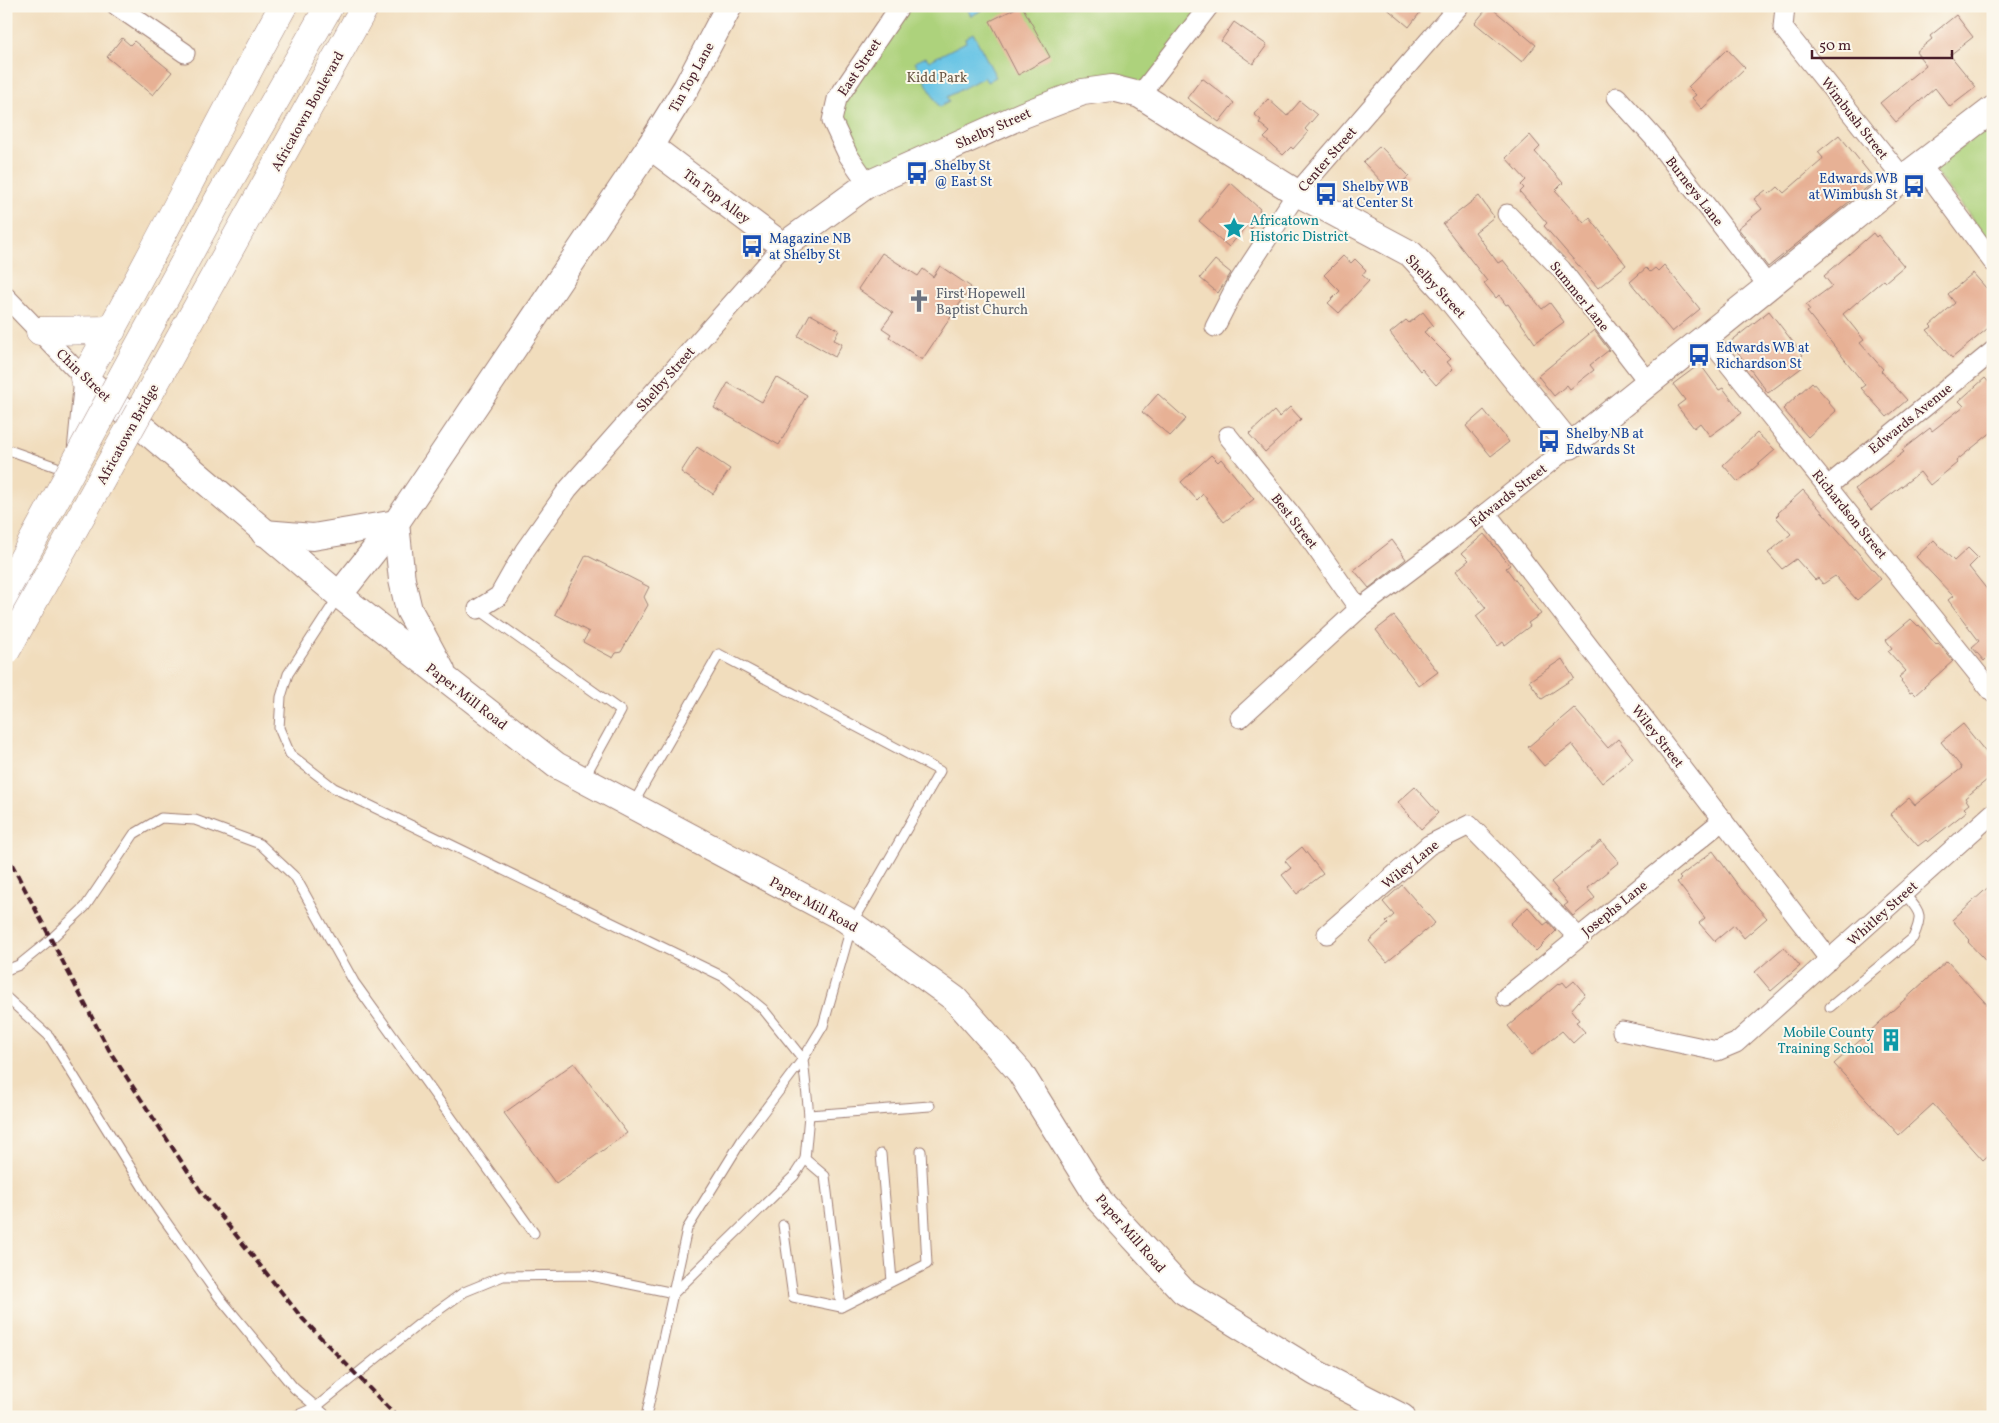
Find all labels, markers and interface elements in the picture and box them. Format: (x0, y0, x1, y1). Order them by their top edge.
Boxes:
scale bar (1812, 28, 1952, 60)
street label: East Street (834, 35, 887, 100)
text: 50 m (1819, 36, 1851, 57)
street label: Tin Top Lane (665, 39, 720, 116)
street label: Africatown Boulevard (267, 48, 349, 175)
park label: Kidd Park (907, 69, 968, 88)
street label: Wimbush Street (1816, 74, 1892, 164)
street label: Shelby Street (953, 104, 1035, 155)
street label: Center Street (1294, 123, 1362, 197)
street label: Burneys Lane (1661, 153, 1727, 231)
place label: Shelby St @ East St (934, 157, 993, 192)
bus stop icon: Shelby St @ East St (904, 160, 930, 186)
street label: Tin Top Alley (678, 165, 754, 229)
place label: Edwards WB at Wimbush St (1808, 170, 1898, 205)
bus stop icon: Edwards WB at Wimbush St (1901, 173, 1927, 199)
place label: Shelby WB at Center St (1342, 178, 1413, 213)
bus stop icon: Shelby WB at Center St (1313, 181, 1339, 207)
place label: Africatown Historic District (1250, 212, 1349, 247)
place icon: Africatown Historic District (1221, 215, 1247, 241)
place label: Magazine NB at Shelby St (769, 230, 851, 265)
bus stop icon: Magazine NB at Shelby St (739, 233, 765, 259)
street label: Shelby Street (1400, 251, 1470, 323)
street label: Summer Lane (1545, 258, 1613, 336)
place label: First Hopewell Baptist Church (936, 285, 1028, 320)
church icon: First Hopewell Baptist Church (906, 288, 932, 314)
place label: Edwards WB at Richardson St (1716, 339, 1810, 374)
bus stop icon: Edwards WB at Richardson St (1686, 342, 1712, 368)
street label: Shelby Street (632, 343, 700, 417)
street label: Chin Street (51, 345, 115, 407)
street label: Edwards Avenue (1865, 379, 1957, 459)
street label: Africatown Bridge (93, 381, 164, 488)
place label: Shelby NB at Edwards St (1566, 425, 1644, 460)
bus stop icon: Shelby NB at Edwards St (1536, 428, 1562, 454)
street label: Edwards Street (1466, 460, 1552, 532)
street label: Richardson Street (1807, 466, 1891, 564)
street label: Best Street (1266, 490, 1322, 554)
street label: Paper Mill Road (421, 659, 511, 735)
street label: Wiley Street (1626, 701, 1687, 772)
street label: Wiley Lane (1378, 836, 1444, 894)
street label: Paper Mill Road (766, 873, 861, 938)
street label: Josephs Lane (1578, 877, 1652, 942)
street label: Whitley Street (1844, 877, 1922, 951)
place label: Mobile County Training School (1778, 1024, 1874, 1059)
building icon: Mobile County Training School (1878, 1027, 1904, 1053)
street label: Paper Mill Road (1090, 1191, 1169, 1277)

